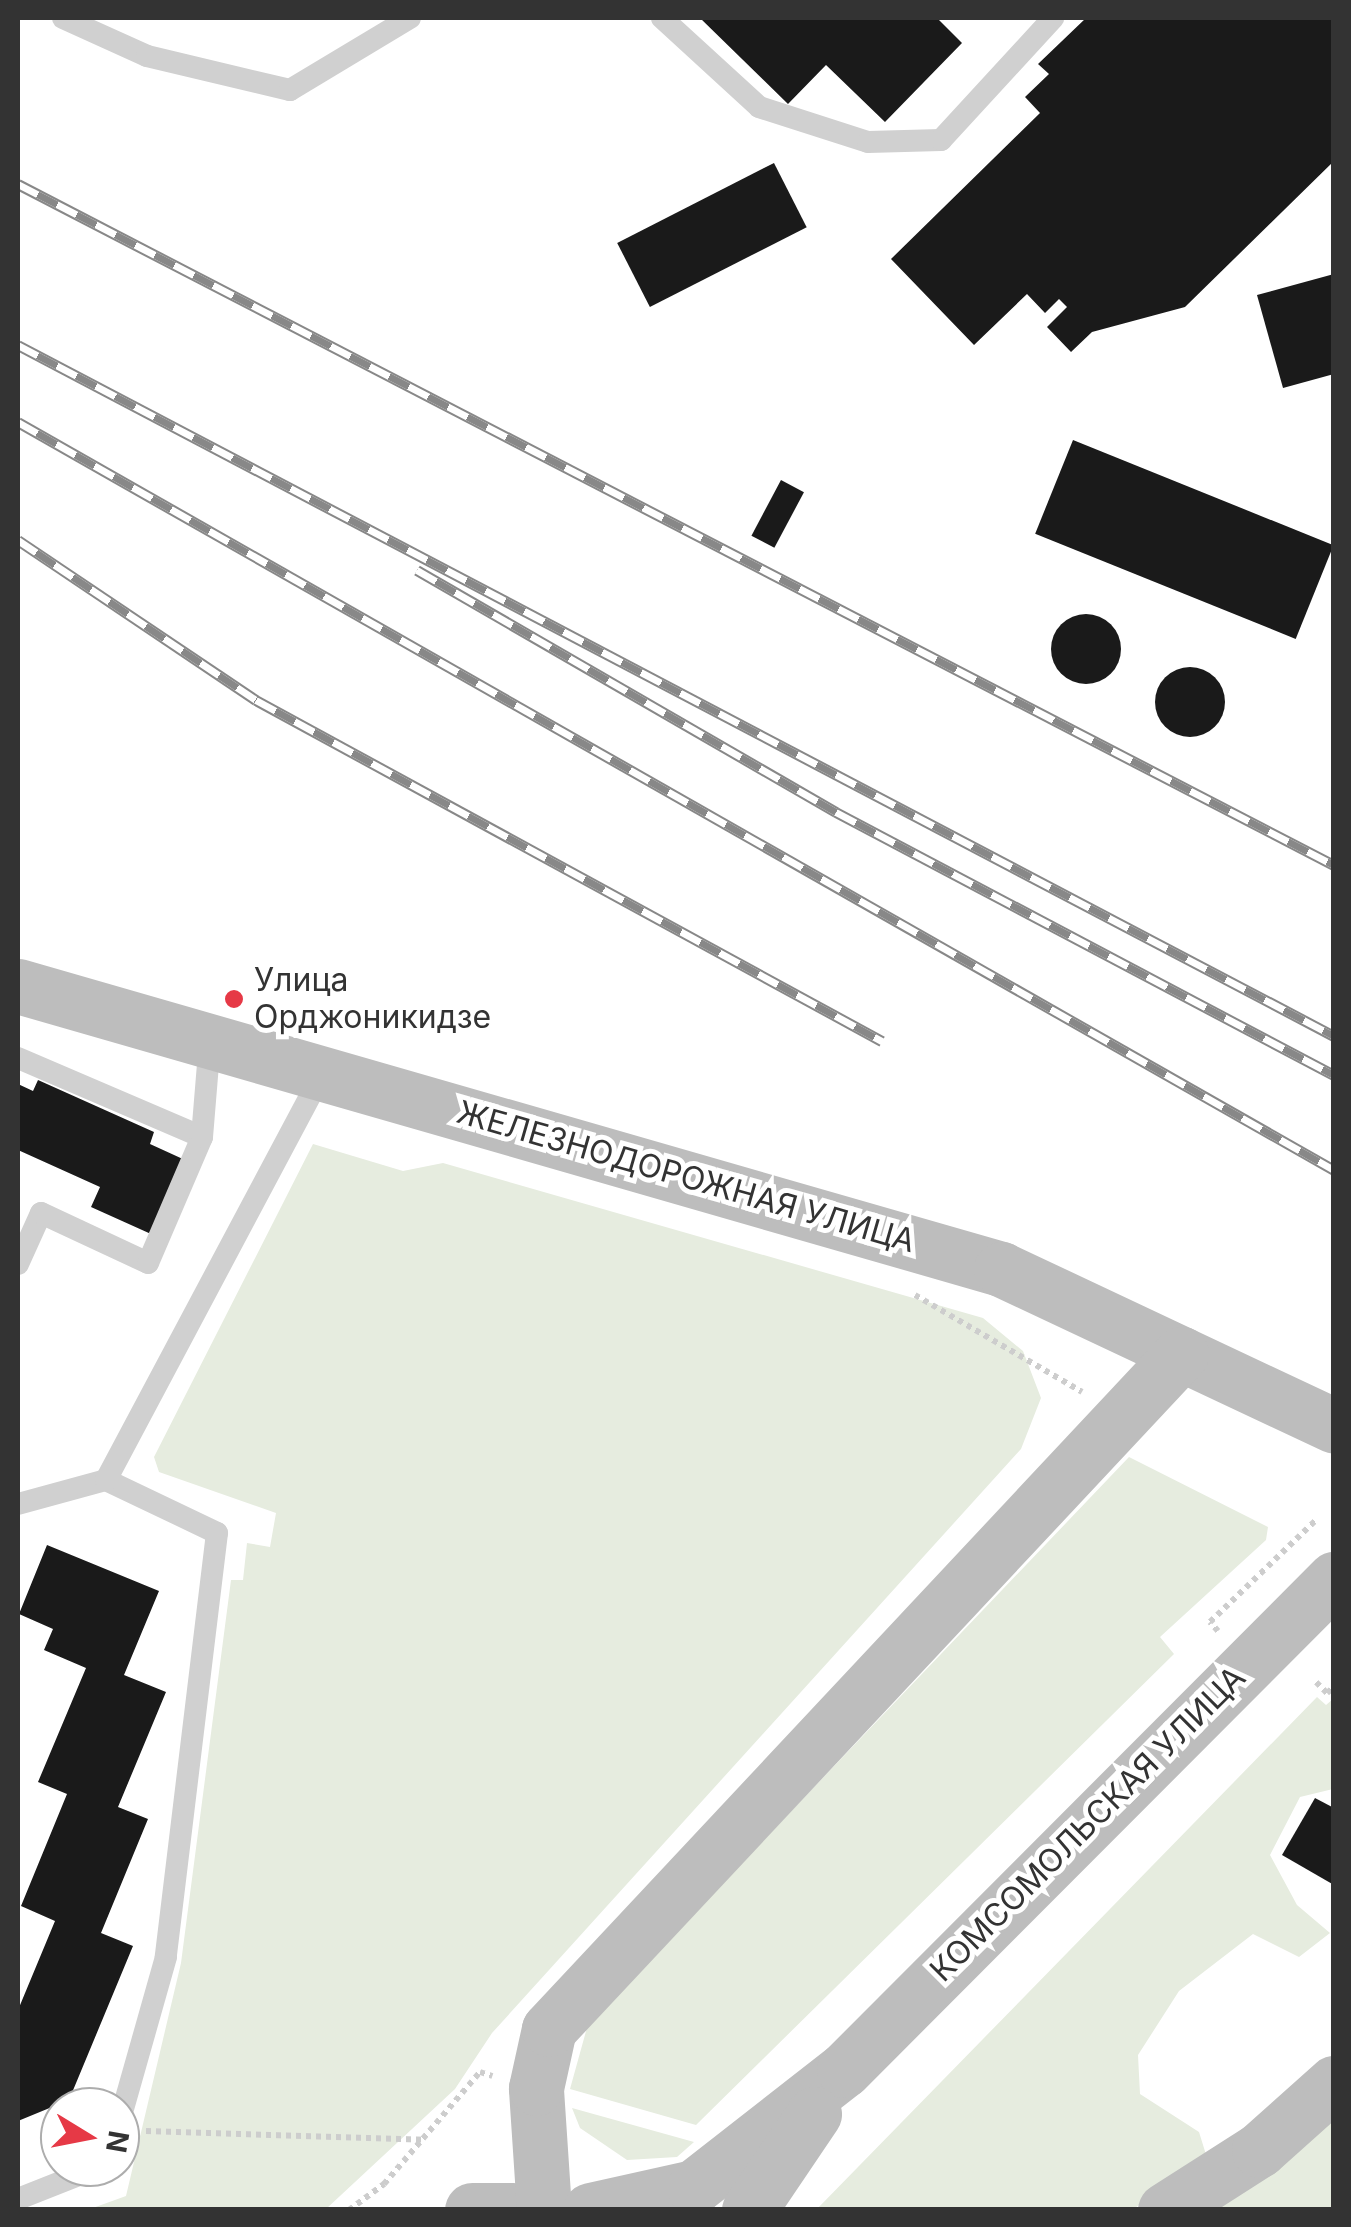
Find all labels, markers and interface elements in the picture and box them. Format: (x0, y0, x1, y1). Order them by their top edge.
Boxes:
place label: Улица Орджоникидзе (254, 962, 491, 1037)
marker: Улица Орджоникидзе (223, 988, 245, 1010)
street label: ЖЕЛЕЗНОДОРОЖНАЯ УЛИЦА (453, 1093, 919, 1261)
street label: КОМСОМОЛЬСКАЯ УЛИЦА (923, 1659, 1253, 1989)
north arrow (40, 2087, 140, 2187)
text: N (99, 2128, 136, 2155)

